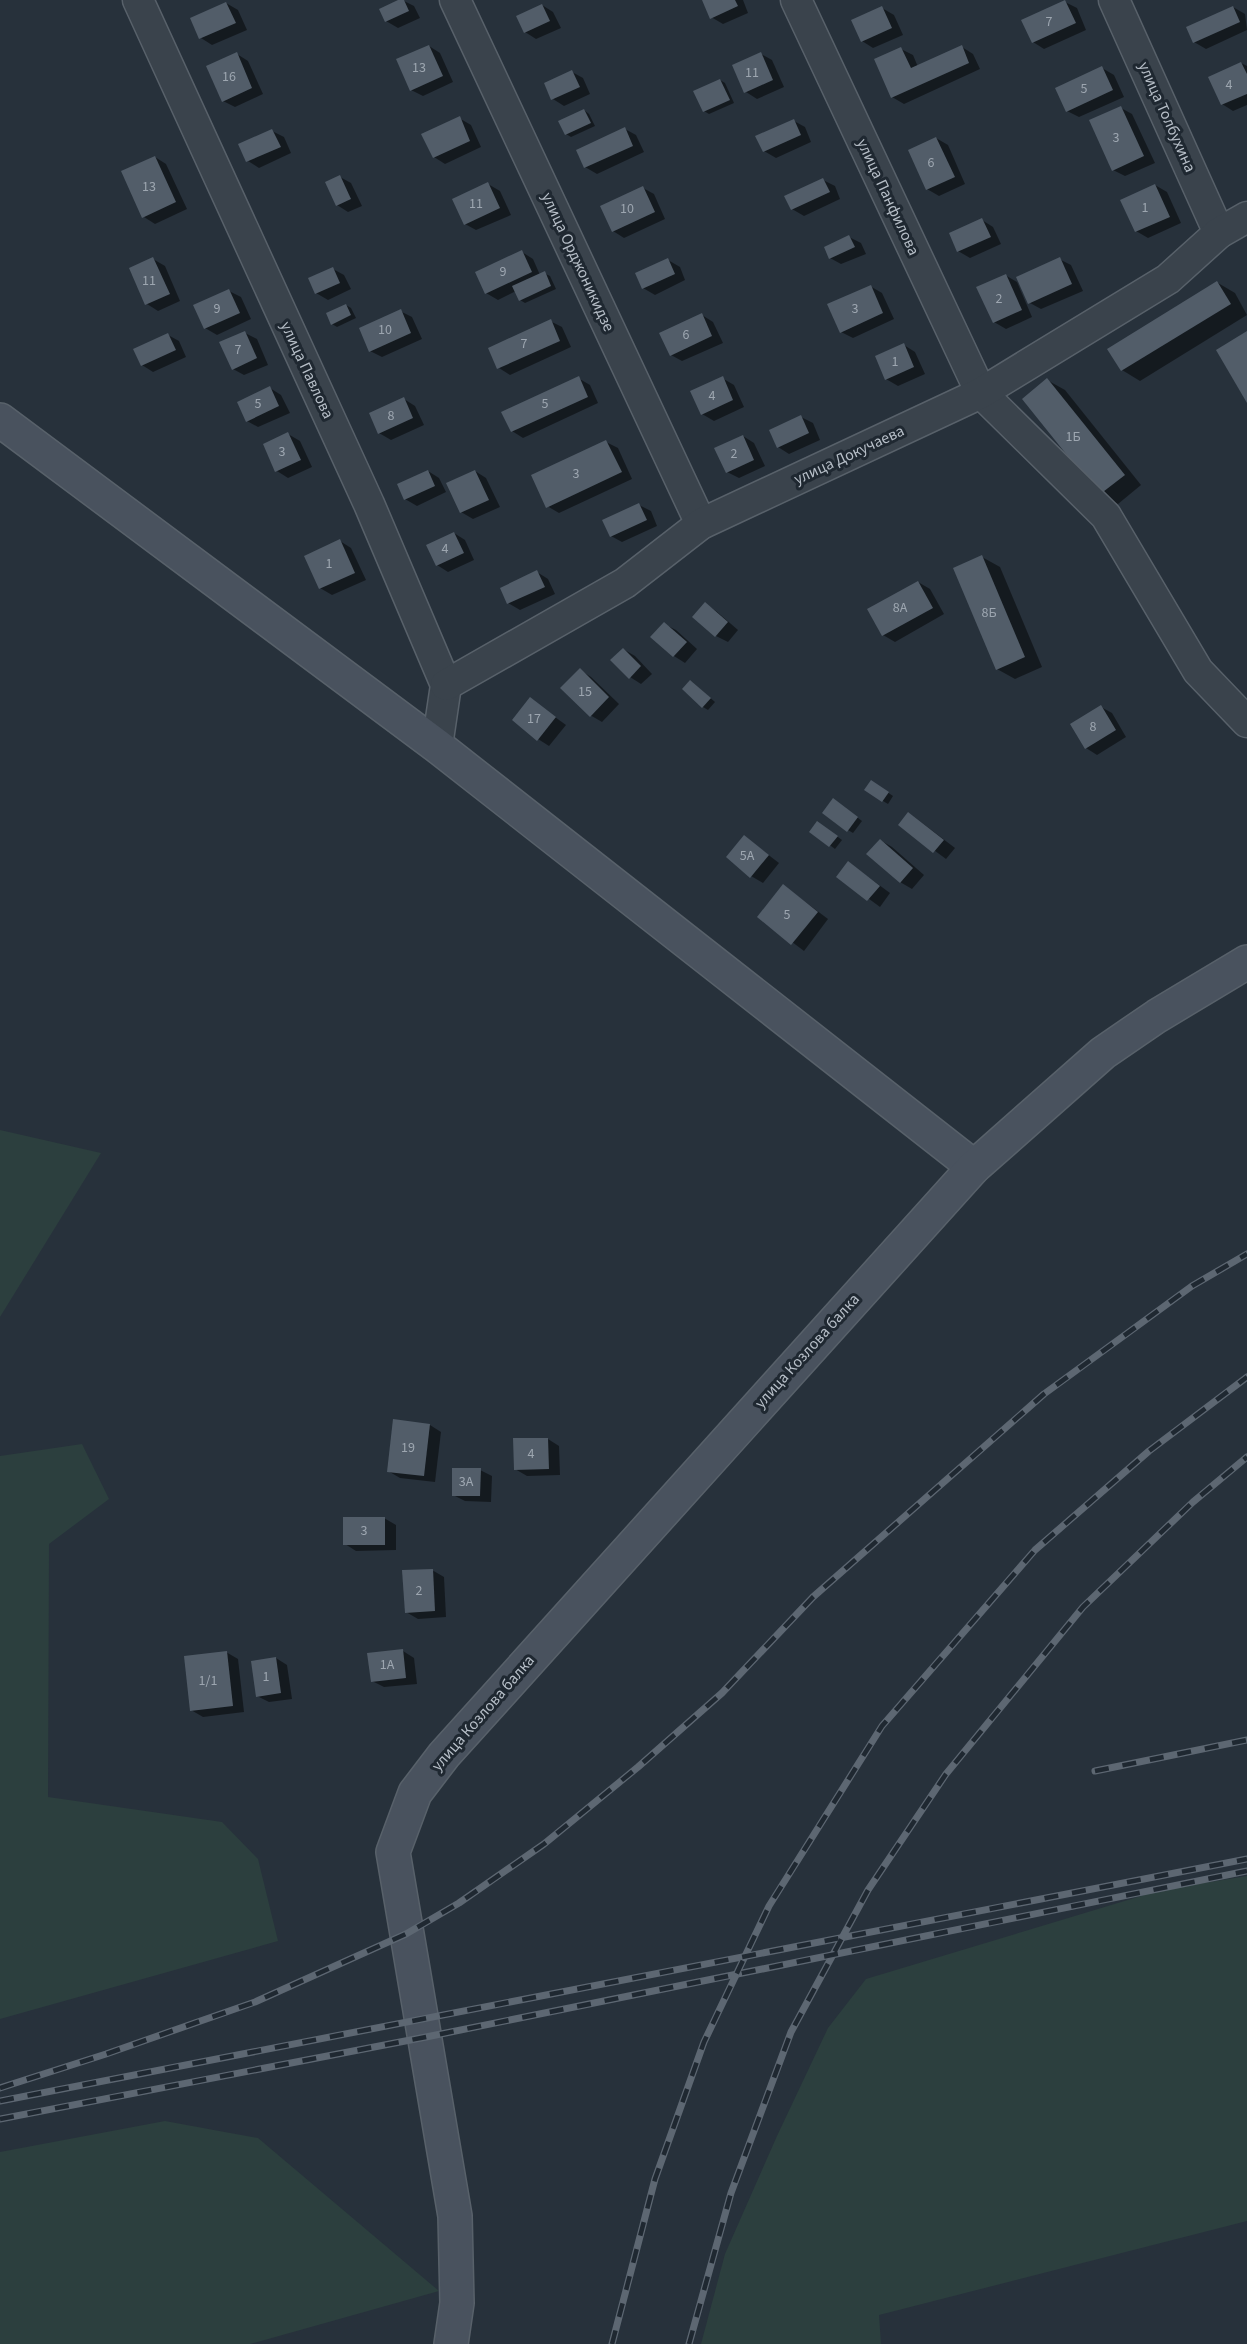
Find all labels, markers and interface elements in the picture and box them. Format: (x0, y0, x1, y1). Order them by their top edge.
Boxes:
house number: 7 (1046, 12, 1053, 32)
house number: 13 (412, 58, 426, 78)
street label: улица Толбухина (1133, 58, 1201, 176)
house number: 11 (745, 63, 759, 83)
house number: 16 (222, 67, 236, 87)
house number: 4 (1226, 75, 1233, 95)
house number: 5 (1081, 79, 1088, 99)
house number: 3 (1113, 128, 1120, 148)
street label: улица Панфилова (851, 135, 925, 259)
house number: 6 (928, 153, 935, 173)
house number: 13 (142, 177, 156, 197)
street label: улица Орджоникидзе (536, 189, 620, 335)
house number: 11 (469, 194, 483, 214)
house number: 1 (1142, 198, 1149, 218)
house number: 10 (620, 199, 634, 219)
house number: 9 (500, 262, 507, 282)
house number: 11 (142, 271, 156, 291)
house number: 2 (996, 289, 1003, 309)
house number: 9 (214, 299, 221, 319)
house number: 3 (852, 299, 859, 319)
street label: улица Павлова (275, 318, 339, 422)
house number: 10 (378, 320, 392, 340)
house number: 6 (683, 325, 690, 345)
house number: 7 (521, 334, 528, 354)
house number: 7 (235, 340, 242, 360)
house number: 1 (892, 352, 899, 372)
house number: 4 (709, 386, 716, 406)
house number: 5 (255, 394, 262, 414)
house number: 5 (542, 394, 549, 414)
house number: 8 (388, 406, 395, 426)
street label: улица Докучаева (790, 420, 908, 490)
house number: 1Б (1065, 427, 1081, 447)
house number: 3 (279, 442, 286, 462)
house number: 2 (731, 444, 738, 464)
house number: 3 (573, 464, 580, 484)
house number: 4 (442, 539, 449, 559)
house number: 1 (326, 554, 333, 574)
house number: 8А (893, 598, 908, 618)
house number: 8Б (981, 603, 997, 623)
house number: 15 (578, 682, 592, 702)
house number: 17 (527, 709, 541, 729)
house number: 8 (1090, 717, 1097, 737)
house number: 5А (740, 846, 755, 866)
house number: 5 (784, 905, 791, 925)
street label: улица Козлова балка (749, 1289, 865, 1413)
house number: 19 (401, 1438, 415, 1458)
house number: 4 (528, 1444, 535, 1464)
house number: 3А (459, 1472, 474, 1492)
house number: 3 (361, 1521, 368, 1541)
house number: 2 (416, 1581, 423, 1601)
street label: улица Козлова балка (426, 1650, 540, 1776)
house number: 1А (380, 1655, 395, 1675)
house number: 1 (263, 1667, 270, 1687)
house number: 1/1 (199, 1671, 217, 1691)

